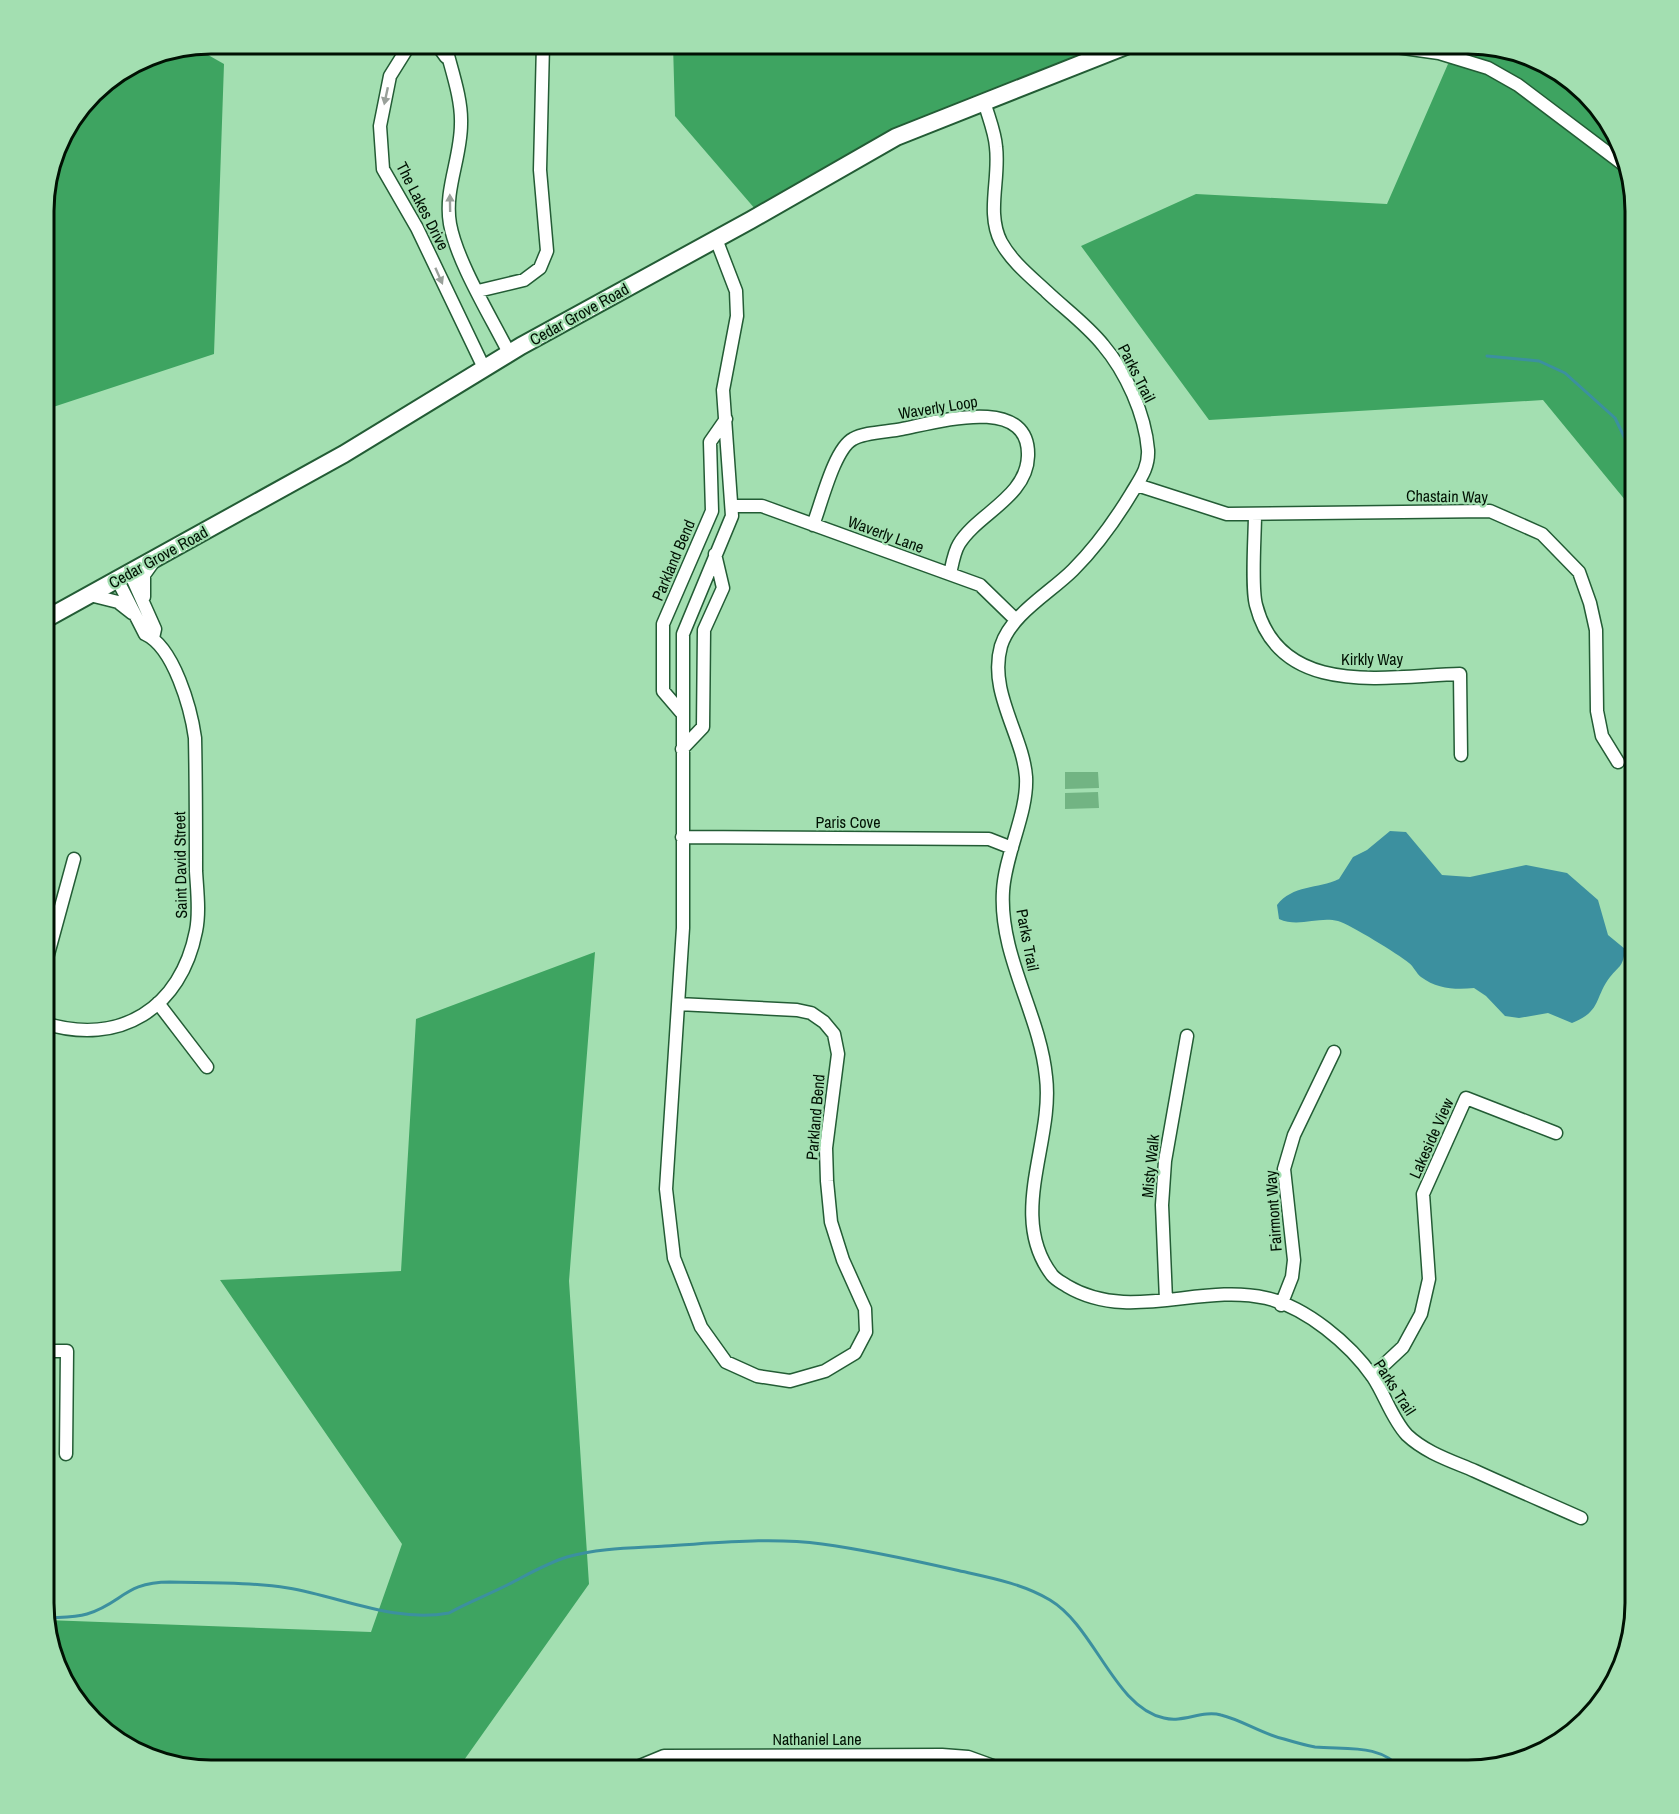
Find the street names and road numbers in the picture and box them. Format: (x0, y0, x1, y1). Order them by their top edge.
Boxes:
street label: The Lakes Drive (391, 158, 455, 254)
street label: Cedar Grove Road (526, 278, 632, 350)
street label: Parks Trail (1113, 340, 1161, 406)
street label: Waverly Loop (897, 390, 979, 424)
street label: Chastain Way (1406, 484, 1489, 508)
street label: Waverly Lane (845, 510, 927, 558)
street label: Parkland Bend (646, 516, 700, 604)
street label: Cedar Grove Road (105, 521, 211, 593)
street label: Kirkly Way (1341, 648, 1404, 670)
street label: Saint David Street (168, 811, 192, 919)
street label: Paris Cove (816, 811, 880, 833)
street label: Parks Trail (1011, 907, 1045, 973)
street label: Parkland Bend (800, 1073, 830, 1161)
street label: Lakeside View (1403, 1094, 1459, 1182)
street label: Misty Walk (1136, 1133, 1164, 1199)
street label: Fairmont Way (1259, 1169, 1287, 1252)
street label: Parks Trail (1369, 1355, 1421, 1419)
street label: Nathaniel Lane (773, 1728, 862, 1750)

